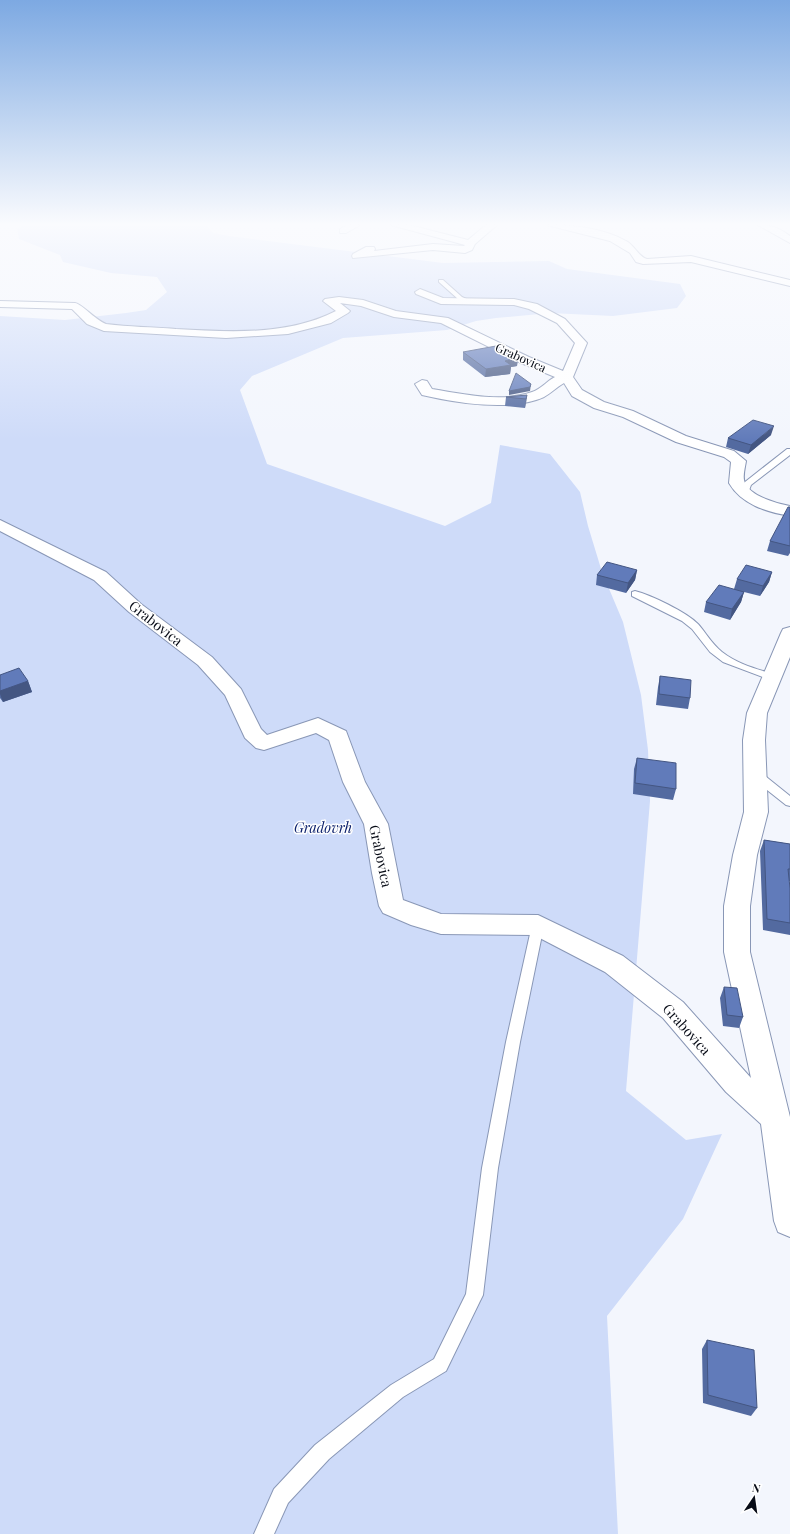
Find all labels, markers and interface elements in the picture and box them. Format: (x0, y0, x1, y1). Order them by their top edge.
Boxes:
street label: Grabovica (493, 339, 549, 375)
street label: Grabovica (125, 596, 187, 650)
park label: Gradovrh (294, 818, 352, 837)
street label: Grabovica (365, 823, 397, 889)
street label: Grabovica (659, 999, 715, 1059)
north arrow (734, 1478, 774, 1518)
text: N (751, 1480, 762, 1496)

